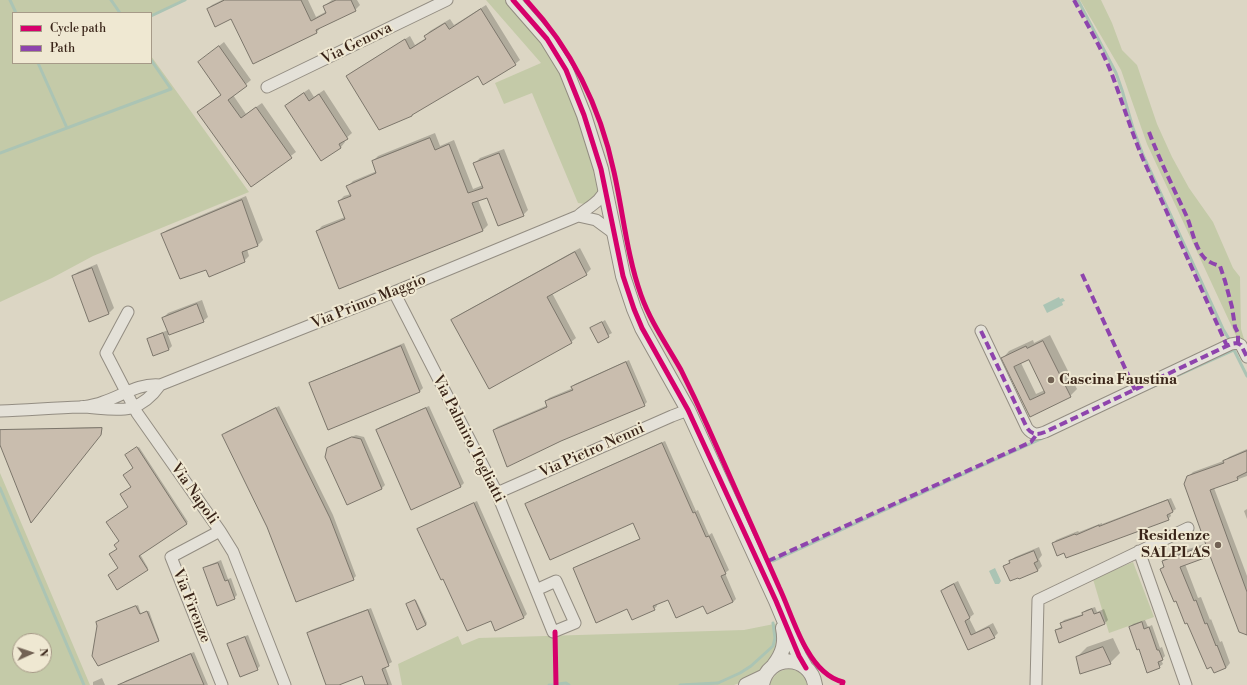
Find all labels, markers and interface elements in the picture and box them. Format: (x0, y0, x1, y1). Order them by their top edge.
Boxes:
legend (12, 12, 152, 64)
street label: Via Genova (319, 19, 395, 69)
text: Cycle path (50, 21, 106, 36)
text: Path (50, 41, 75, 56)
street label: Via Primo Maggio (309, 271, 429, 333)
place label: Cascina Faustina (1059, 371, 1177, 389)
street label: Via Palmiro Togliatti (428, 372, 508, 506)
marker: Cascina Faustina (1046, 375, 1056, 385)
street label: Via Pietro Nenni (537, 420, 647, 482)
street label: Via Napoli (166, 460, 222, 528)
place label: Residenze SALPLAS (1138, 527, 1210, 562)
marker: Residenze SALPLAS (1213, 540, 1223, 550)
street label: Via Firenze (168, 567, 214, 645)
north arrow (12, 633, 52, 673)
text: N (36, 648, 50, 657)

